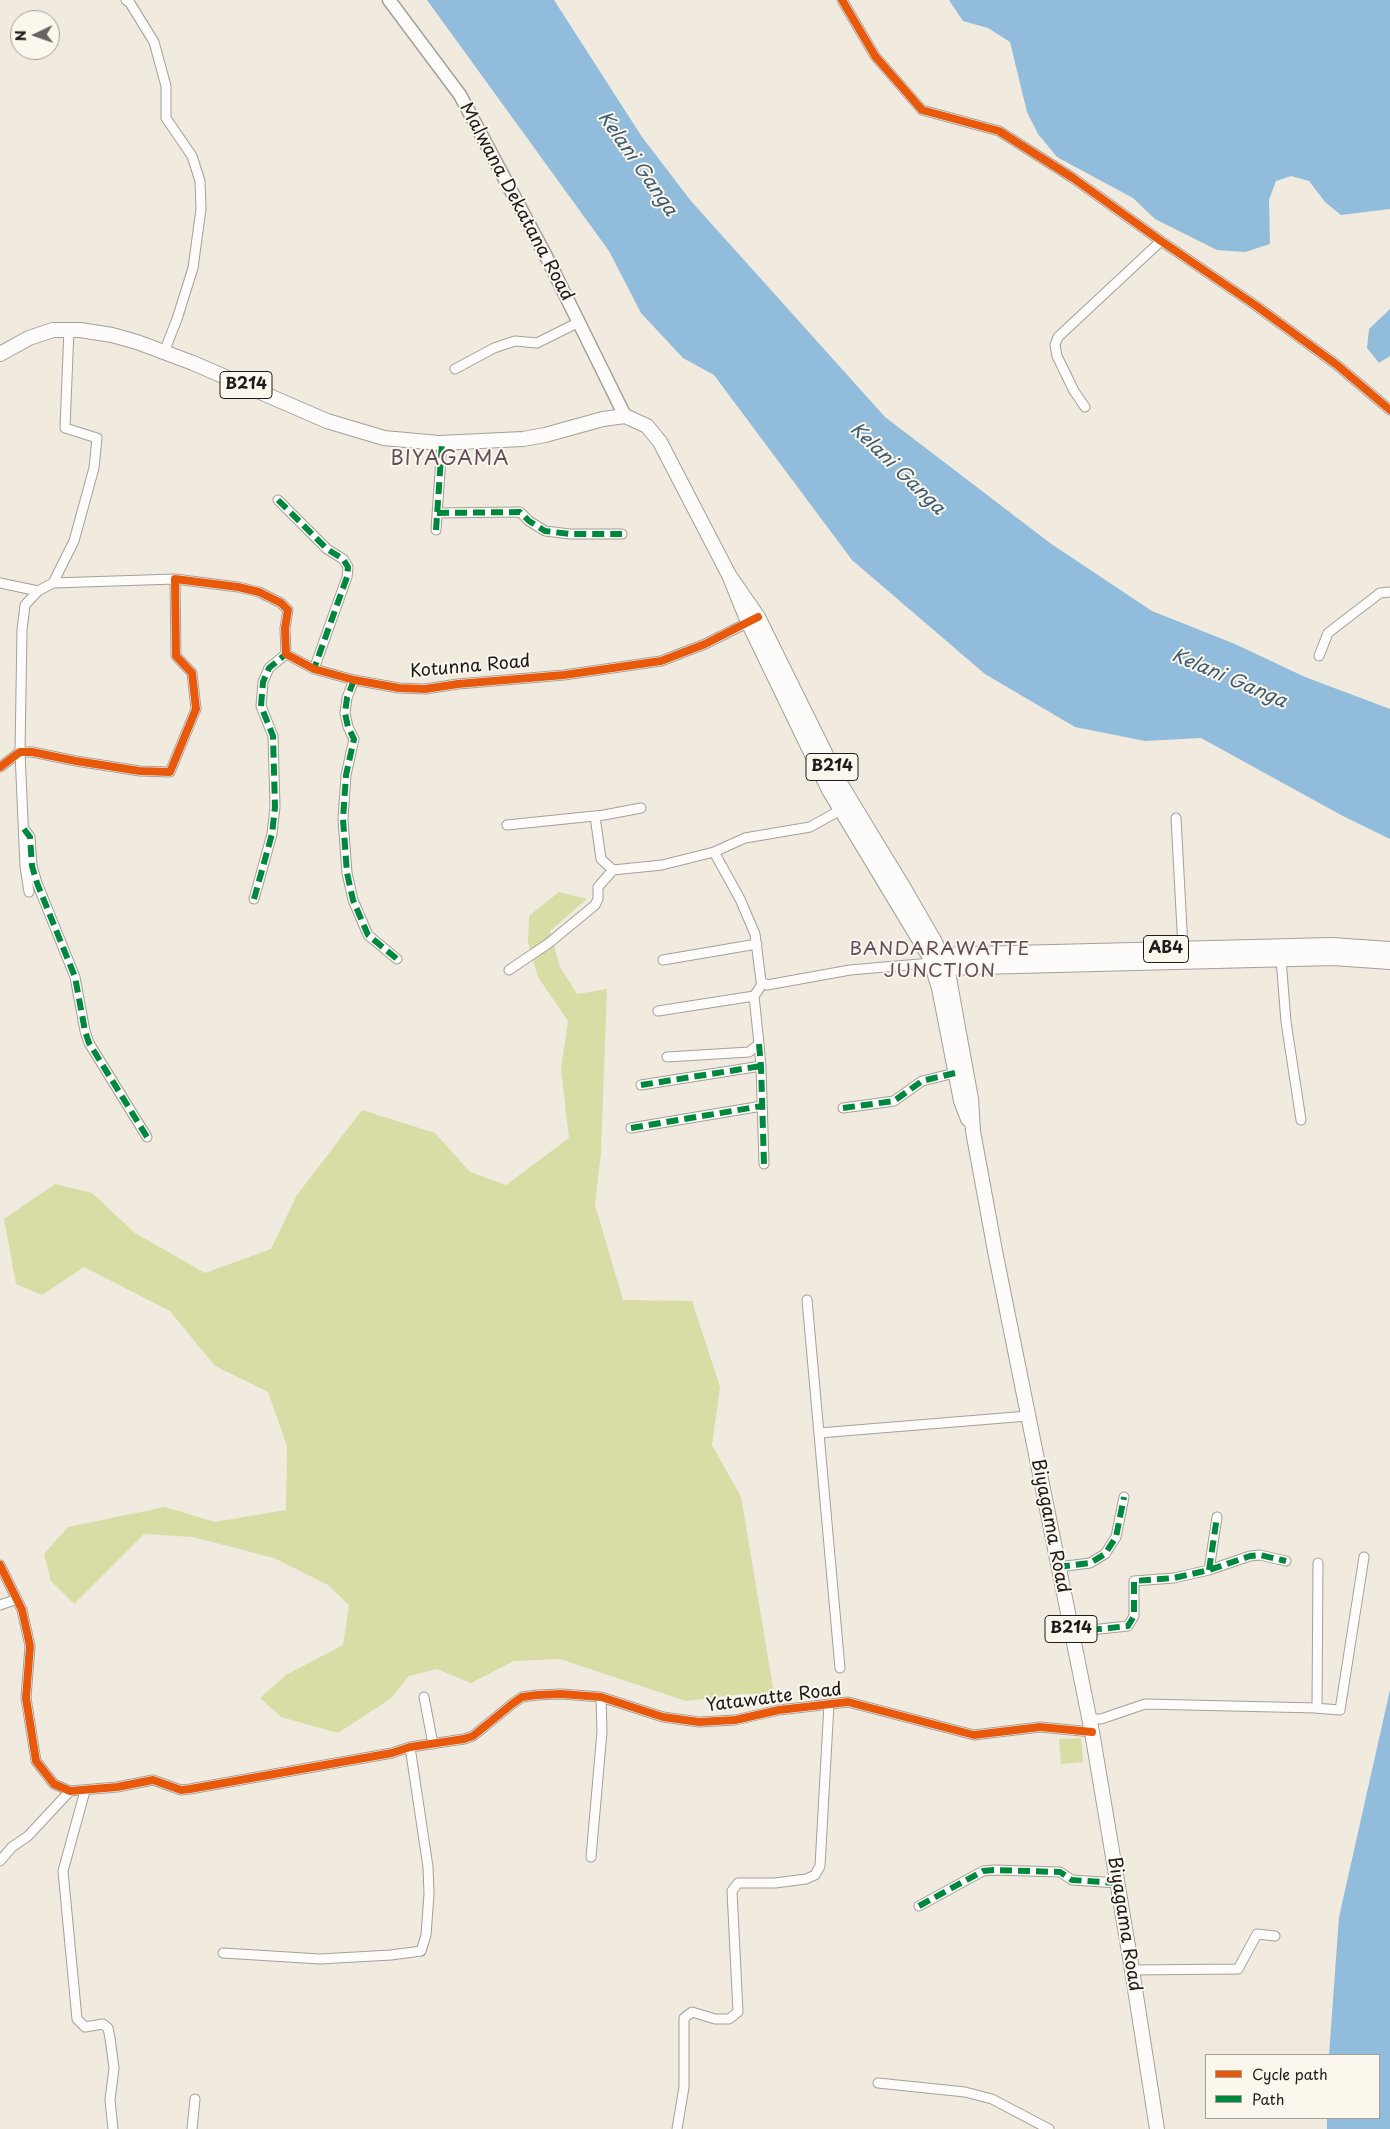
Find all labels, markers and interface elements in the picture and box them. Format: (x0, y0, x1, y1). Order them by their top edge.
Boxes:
north arrow (10, 10, 60, 60)
text: N (10, 30, 31, 42)
street label: Malwana Dekatana Road (454, 99, 578, 305)
water label: Kelani Ganga (592, 107, 682, 221)
road number: B214 (220, 372, 272, 398)
water label: Kelani Ganga (845, 418, 949, 520)
district label: BIYAGAMA (389, 447, 511, 471)
water label: Kelani Ganga (1168, 645, 1290, 713)
street label: Kotunna Road (409, 651, 531, 683)
road number: B214 (806, 754, 858, 780)
road number: AB4 (1144, 936, 1188, 962)
district label: BANDARAWATTE JUNCTION (849, 939, 1031, 983)
street label: Biyagama Road (1026, 1457, 1074, 1595)
road number: B214 (1045, 1616, 1097, 1642)
street label: Yatawatte Road (705, 1679, 843, 1717)
street label: Biyagama Road (1103, 1855, 1145, 1993)
legend (1205, 2054, 1380, 2119)
text: Cycle path (1252, 2062, 1328, 2085)
text: Path (1252, 2087, 1284, 2110)

